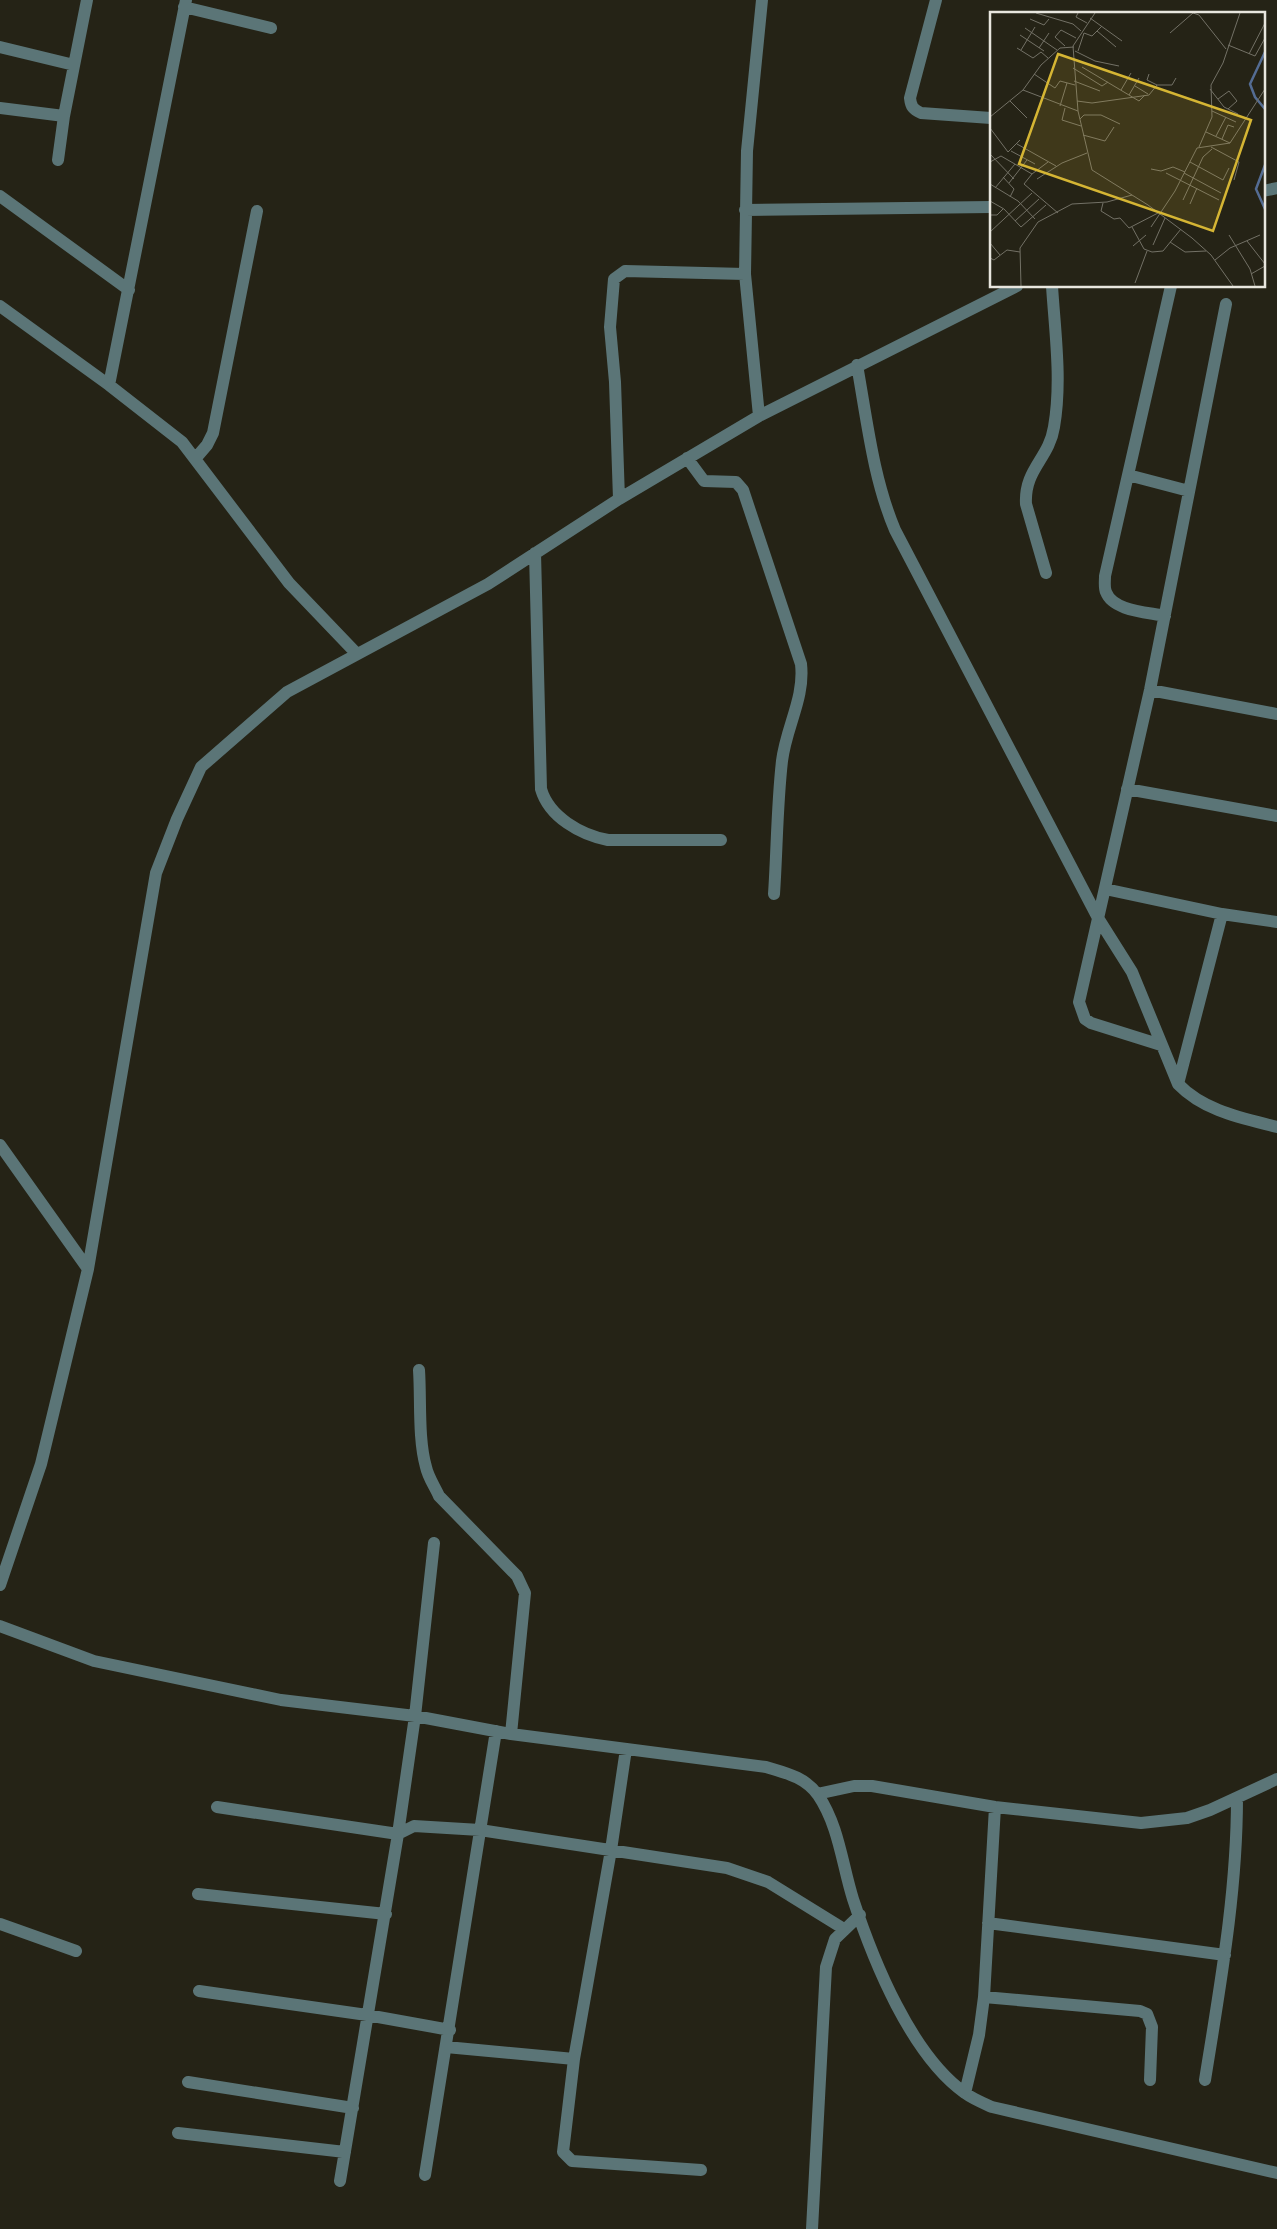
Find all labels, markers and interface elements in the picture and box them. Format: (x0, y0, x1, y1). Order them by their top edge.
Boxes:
inset map (990, 12, 1264, 288)

